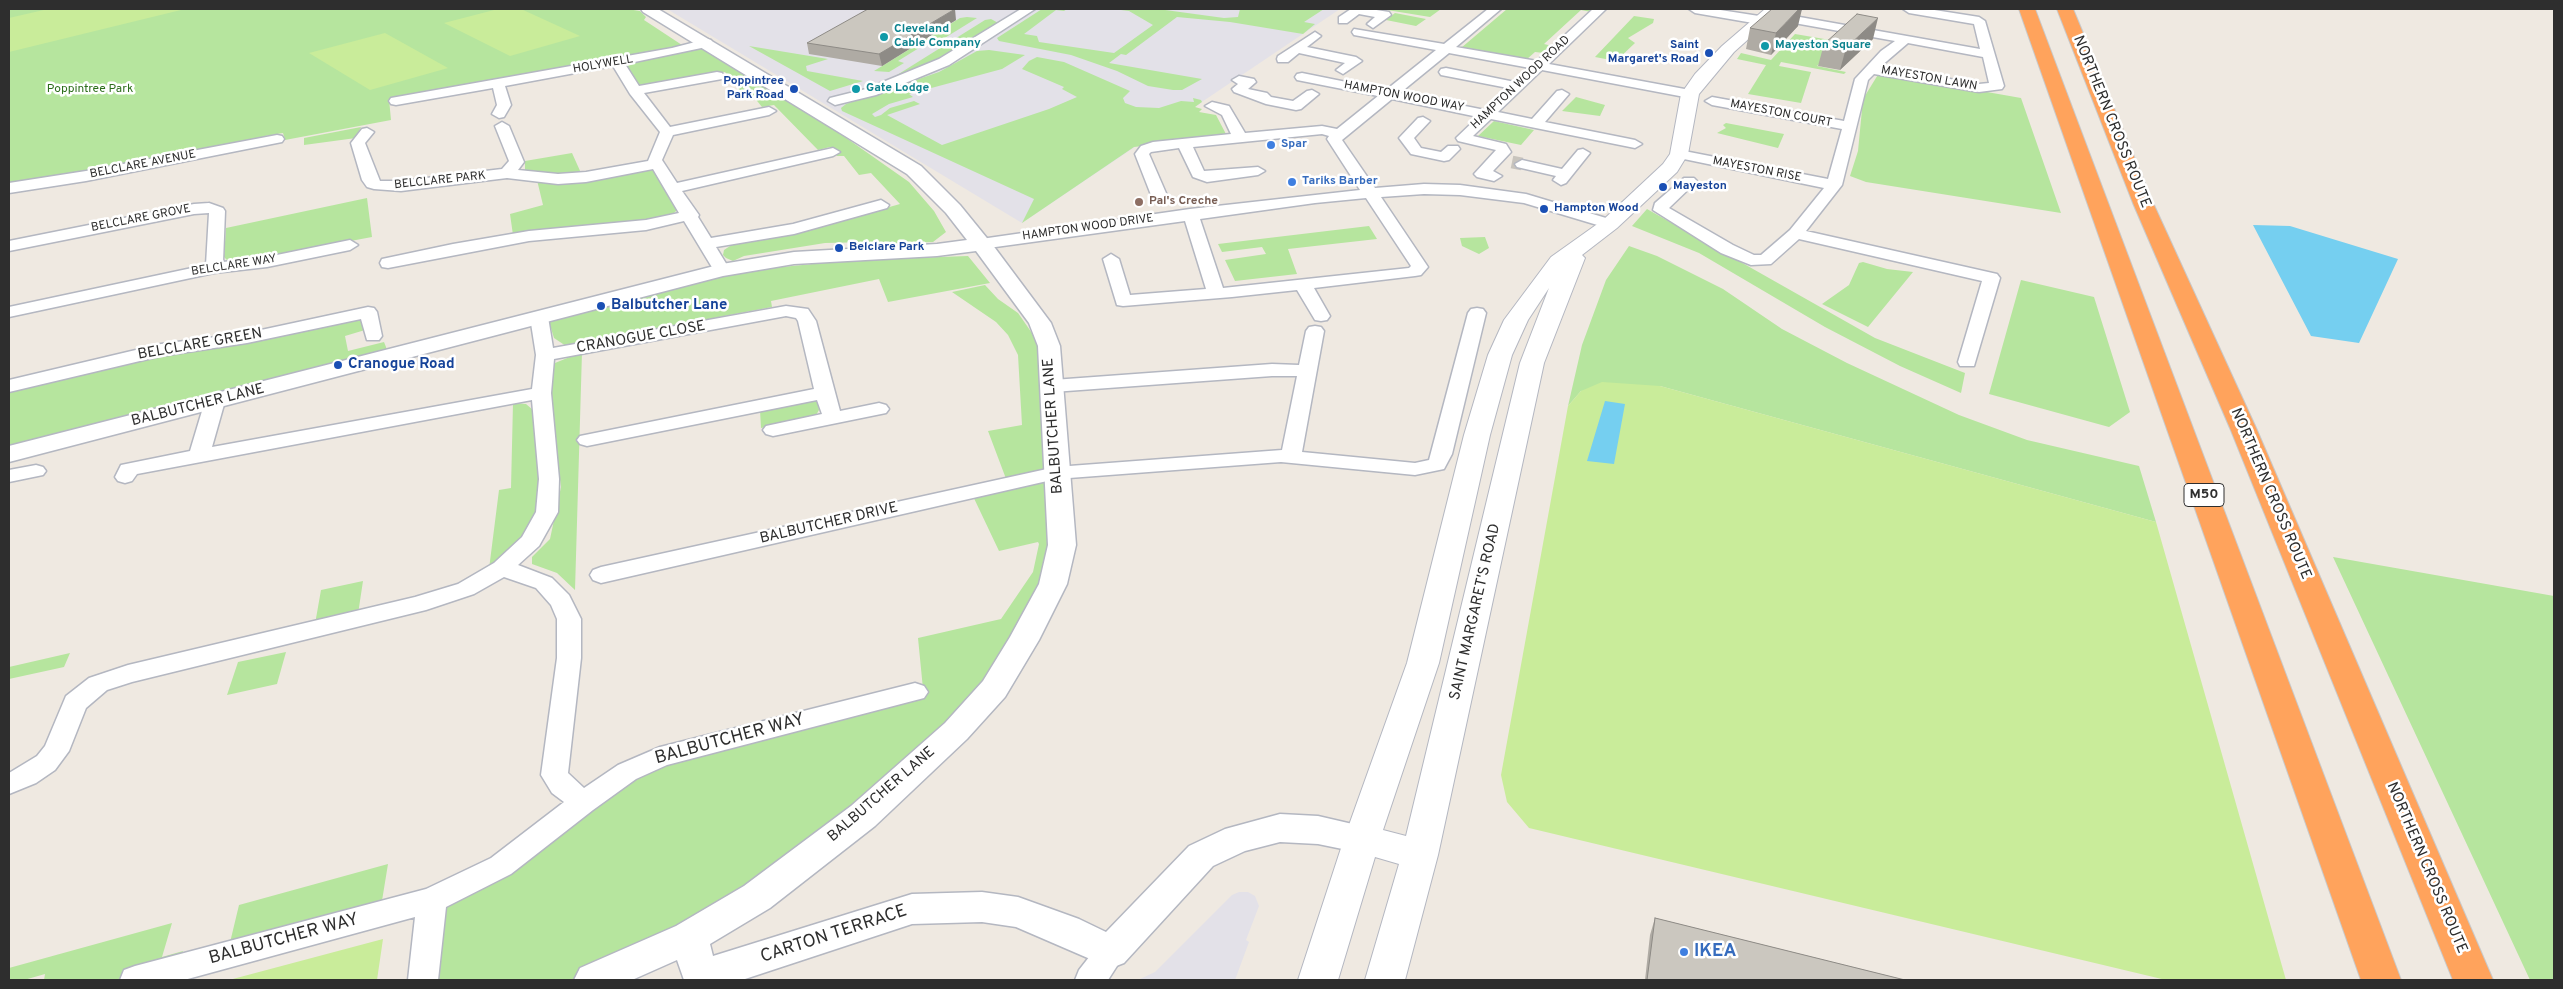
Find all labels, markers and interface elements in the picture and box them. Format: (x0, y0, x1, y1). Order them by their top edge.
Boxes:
place label: Cleveland Cable Company (894, 23, 981, 51)
marker: Cleveland Cable Company (878, 31, 890, 43)
street label: HAMPTON WOOD ROAD (1468, 33, 1574, 133)
street label: NORTHERN CROSS ROUTE (2068, 33, 2154, 211)
place label: Saint Margaret's Road (1608, 39, 1699, 67)
place label: Mayeston Square (1775, 39, 1871, 53)
marker: Mayeston Square (1759, 40, 1771, 52)
marker: Saint Margaret's Road (1703, 47, 1715, 59)
street label: HOLYWELL (572, 53, 634, 77)
street label: MAYESTON LAWN (1880, 63, 1978, 95)
place label: Poppintree Park Road (723, 75, 784, 103)
street label: HAMPTON WOOD WAY (1343, 78, 1465, 116)
place label: Gate Lodge (866, 82, 929, 96)
park label: Poppintree Park (47, 83, 133, 97)
marker: Poppintree Park Road (788, 83, 800, 95)
marker: Gate Lodge (850, 83, 862, 95)
street label: MAYESTON COURT (1729, 97, 1833, 131)
place label: Spar (1281, 138, 1307, 152)
marker: Spar (1265, 139, 1277, 151)
street label: BELCLARE AVENUE (89, 148, 197, 182)
street label: MAYESTON RISE (1711, 154, 1803, 186)
street label: BELCLARE PARK (393, 169, 487, 193)
place label: Tariks Barber (1302, 175, 1378, 189)
marker: Tariks Barber (1286, 176, 1298, 188)
place label: Mayeston (1673, 180, 1727, 194)
marker: Mayeston (1657, 181, 1669, 193)
place label: Pal's Creche (1149, 195, 1218, 209)
marker: Pal's Creche (1133, 196, 1145, 208)
street label: BELCLARE GROVE (90, 202, 192, 236)
place label: Hampton Wood (1554, 202, 1639, 216)
marker: Hampton Wood (1538, 203, 1550, 215)
street label: HAMPTON WOOD DRIVE (1021, 212, 1155, 244)
place label: Belclare Park (849, 241, 924, 255)
marker: Belclare Park (833, 242, 845, 254)
street label: BELCLARE WAY (190, 252, 278, 280)
place label: Balbutcher Lane (611, 297, 727, 315)
marker: Balbutcher Lane (595, 300, 607, 312)
street label: CRANOGUE CLOSE (575, 318, 707, 358)
street label: BELCLARE GREEN (136, 325, 264, 365)
place label: Cranogue Road (348, 356, 455, 374)
street label: BALBUTCHER LANE (1040, 357, 1068, 495)
marker: Cranogue Road (332, 359, 344, 371)
street label: BALBUTCHER LANE (130, 381, 266, 431)
street label: NORTHERN CROSS ROUTE (2226, 406, 2314, 582)
road number: M50 (2184, 484, 2224, 506)
street label: BALBUTCHER DRIVE (758, 499, 900, 549)
street label: SAINT MARGARET'S ROAD (1447, 522, 1505, 702)
street label: BALBUTCHER WAY (653, 710, 807, 770)
street label: BALBUTCHER LANE (825, 743, 939, 847)
street label: NORTHERN CROSS ROUTE (2382, 780, 2470, 956)
street label: CARTON TERRACE (758, 901, 910, 969)
street label: BALBUTCHER WAY (207, 910, 361, 970)
place label: IKEA (1694, 941, 1736, 963)
marker: IKEA (1678, 946, 1690, 958)

